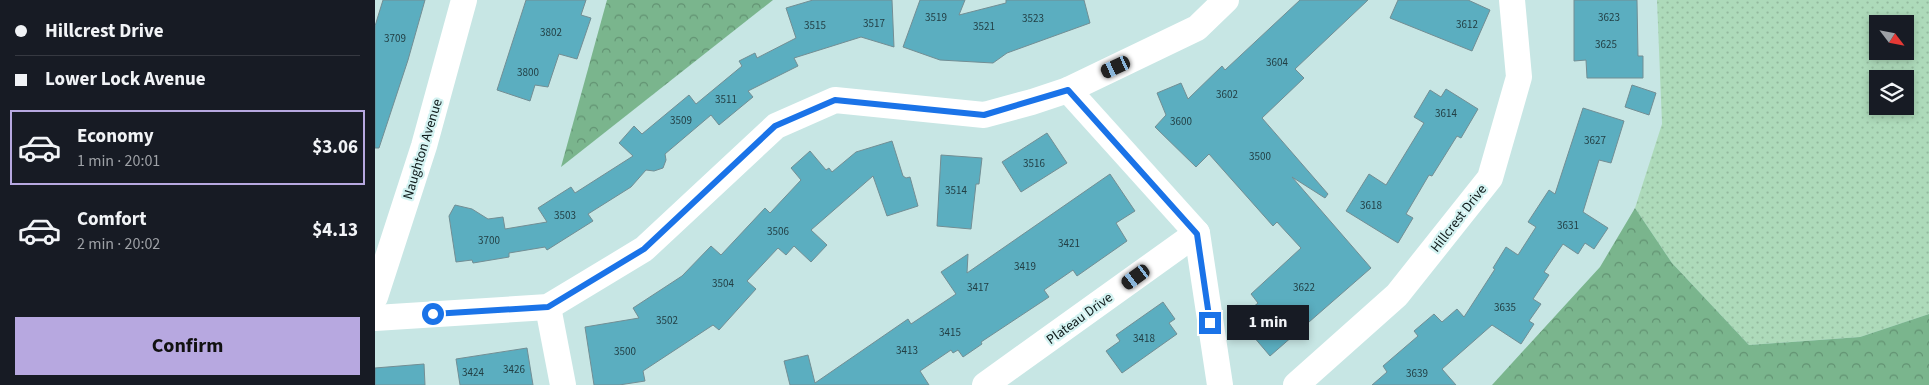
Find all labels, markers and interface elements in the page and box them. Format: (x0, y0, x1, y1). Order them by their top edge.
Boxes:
house number: 3519 (925, 10, 947, 25)
house number: 3623 (1598, 10, 1620, 25)
house number: 3523 (1022, 11, 1044, 26)
north arrow (1869, 15, 1914, 60)
map controls (1869, 15, 1914, 115)
house number: 3517 (863, 16, 885, 31)
house number: 3612 (1456, 17, 1478, 32)
text: Hillcrest Drive (45, 18, 164, 45)
house number: 3515 (804, 18, 826, 33)
house number: 3521 (973, 19, 995, 34)
house number: 3802 (540, 25, 562, 40)
house number: 3709 (384, 31, 406, 46)
house number: 3625 (1595, 37, 1617, 52)
car (1099, 54, 1132, 80)
house number: 3604 (1266, 55, 1288, 70)
house number: 3800 (517, 65, 539, 80)
text: Lower Lock Avenue (45, 66, 206, 93)
button: layers (1869, 70, 1914, 115)
house number: 3602 (1216, 87, 1238, 102)
house number: 3511 (715, 92, 737, 107)
street label: Naughton Avenue (398, 97, 448, 202)
house number: 3614 (1435, 106, 1457, 121)
house number: 3509 (670, 113, 692, 128)
house number: 3600 (1170, 114, 1192, 129)
text: Economy (77, 123, 154, 150)
icon: car (17, 125, 62, 170)
house number: 3627 (1584, 133, 1606, 148)
text: $3.06 (312, 134, 358, 161)
house number: 3500 (1249, 149, 1271, 164)
text: 1 min · 20:01 (77, 150, 160, 172)
house number: 3516 (1023, 156, 1045, 171)
street label: Hillcrest Drive (1426, 180, 1492, 257)
house number: 3514 (945, 183, 967, 198)
house number: 3618 (1360, 198, 1382, 213)
text: Comfort (77, 206, 147, 233)
icon: car (17, 208, 62, 253)
house number: 3503 (554, 208, 576, 223)
text: $4.13 (312, 217, 358, 244)
house number: 3631 (1557, 218, 1579, 233)
house number: 3506 (767, 224, 789, 239)
text: 2 min · 20:02 (77, 233, 160, 255)
house number: 3700 (478, 233, 500, 248)
house number: 3421 (1058, 236, 1080, 251)
house number: 3419 (1014, 259, 1036, 274)
car (1119, 262, 1152, 292)
house number: 3504 (712, 276, 734, 291)
house number: 3417 (967, 280, 989, 295)
house number: 3622 (1293, 280, 1315, 295)
street label: Plateau Drive (1042, 288, 1117, 350)
house number: 3635 (1494, 300, 1516, 315)
route start (422, 303, 444, 325)
callout: 1 min (1227, 306, 1310, 340)
text: 1 min (1249, 311, 1287, 333)
route end (1199, 312, 1221, 334)
house number: 3502 (656, 313, 678, 328)
button: Confirm (15, 317, 360, 375)
house number: 3415 (939, 325, 961, 340)
house number: 3418 (1133, 331, 1155, 346)
house number: 3413 (896, 343, 918, 358)
house number: 3500 (614, 344, 636, 359)
house number: 3426 (503, 362, 525, 377)
house number: 3424 (462, 365, 484, 380)
house number: 3639 (1406, 366, 1428, 381)

